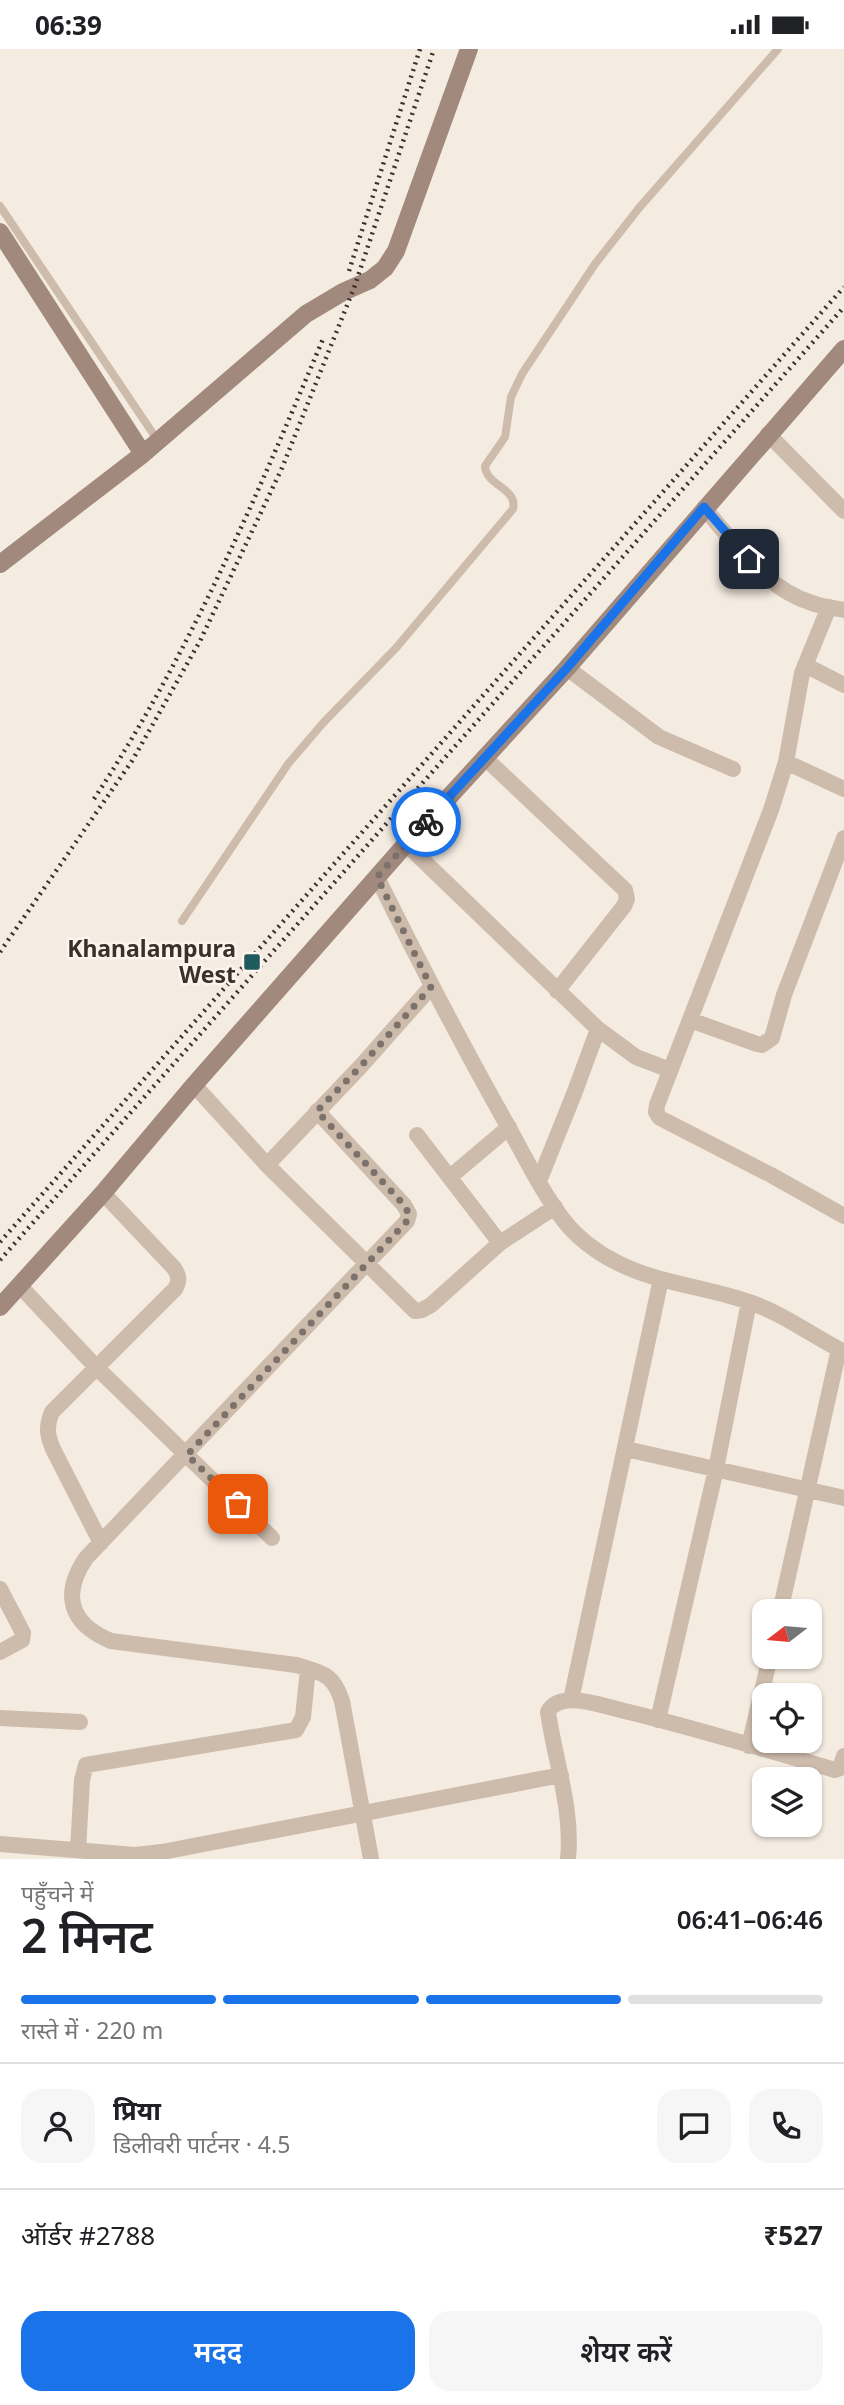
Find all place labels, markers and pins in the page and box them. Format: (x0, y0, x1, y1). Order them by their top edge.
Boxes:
pin (719, 529, 779, 589)
place label: Khanalampura West (67, 932, 236, 990)
marker: Khanalampura West (242, 952, 262, 972)
pin (208, 1474, 268, 1534)

